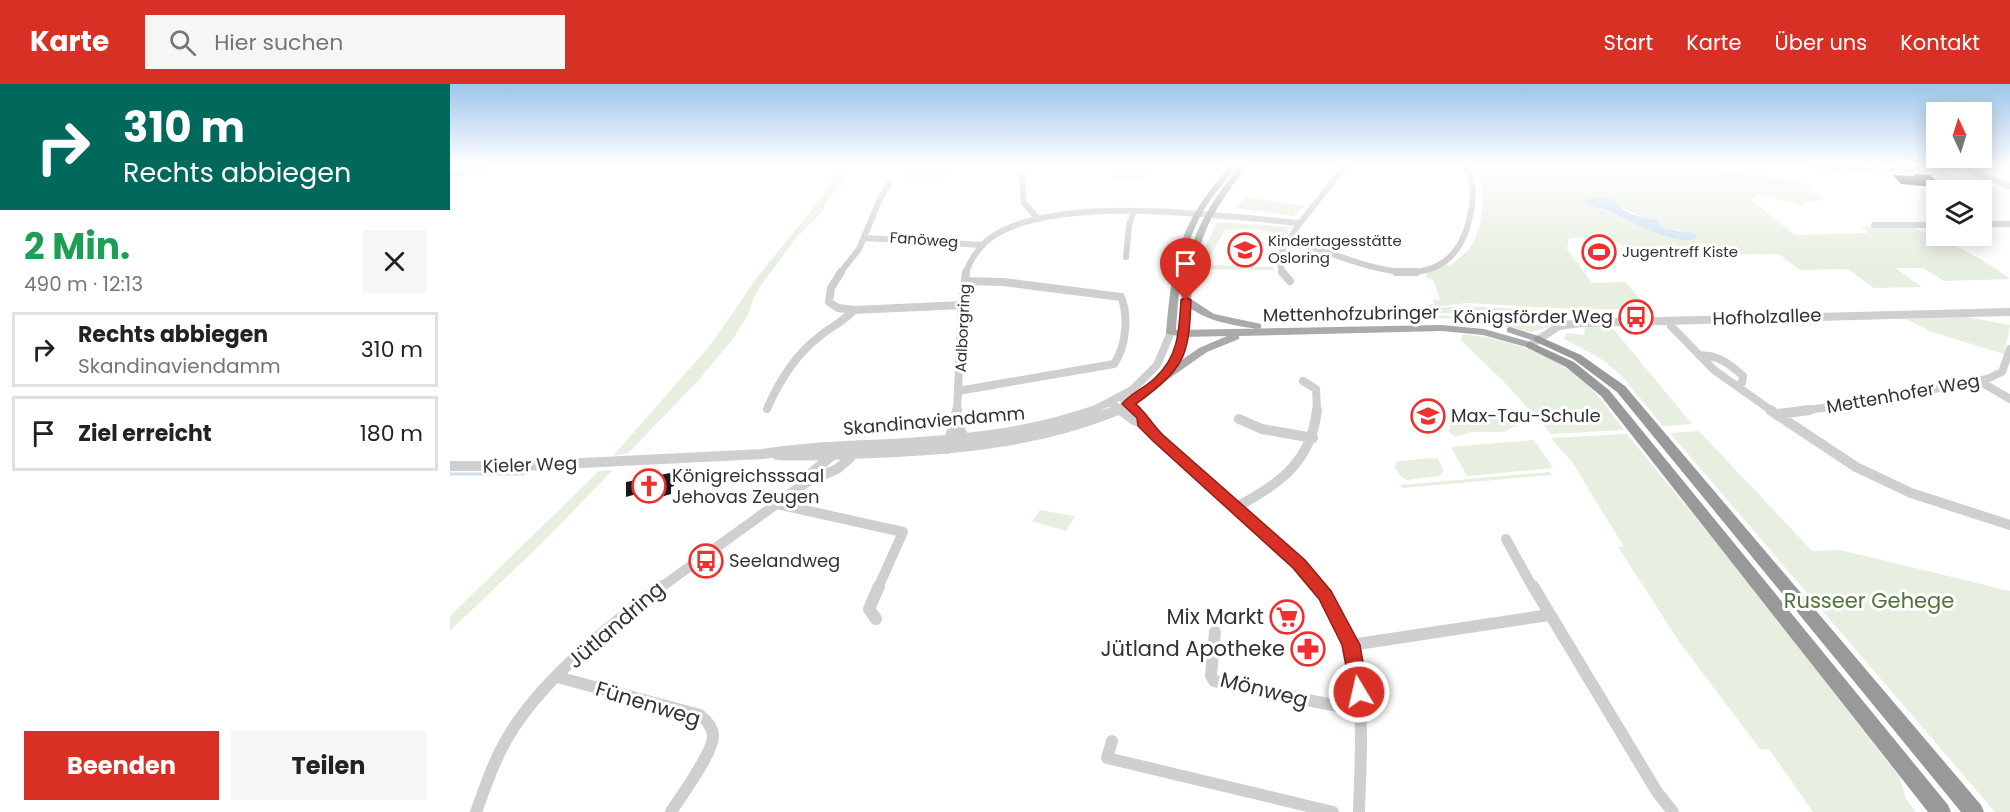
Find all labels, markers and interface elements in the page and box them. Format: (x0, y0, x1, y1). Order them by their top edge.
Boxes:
search box (145, 15, 565, 69)
text: Karte (30, 22, 109, 61)
icon: search (166, 26, 199, 59)
text: Hier suchen (214, 27, 343, 58)
text: Start (1604, 28, 1653, 57)
text: Karte (1686, 28, 1742, 57)
text: Über uns (1775, 28, 1867, 57)
text: Kontakt (1900, 28, 1980, 57)
text: 310 m (123, 98, 245, 157)
north arrow (1926, 102, 1992, 168)
map controls (1926, 102, 1992, 246)
icon: right (24, 108, 102, 186)
text: Rechts abbiegen (123, 154, 351, 191)
button: layers (1926, 180, 1992, 246)
text: 2 Min. (24, 221, 130, 272)
street label: Fanöweg (889, 227, 959, 252)
button: close (363, 230, 426, 293)
place label: Kindertagesstätte Osloring (1268, 230, 1402, 268)
school or university icon: Kindertagesstätte Osloring (1227, 232, 1263, 268)
sports icon: Jugentreff Kiste (1581, 234, 1617, 270)
pin (1160, 238, 1211, 300)
place label: Jugentreff Kiste (1622, 241, 1738, 262)
icon: arrive (1169, 247, 1202, 280)
text: 490 m · 12:13 (24, 270, 143, 298)
street label: Aalborgring (950, 283, 975, 373)
street label: Mettenhofzubringer (1263, 299, 1439, 328)
bus stop icon: Königsförder Weg (1618, 299, 1654, 335)
street label: Hofholzallee (1712, 302, 1822, 331)
place label: Königsförder Weg (1453, 304, 1613, 329)
text: Rechts abbiegen (78, 319, 268, 350)
icon: right (27, 333, 60, 366)
text: 310 m (361, 334, 423, 365)
text: Skandinaviendamm (78, 352, 281, 380)
street label: Mettenhofer Weg (1824, 368, 1981, 419)
school or university icon: Max-Tau-Schule (1410, 398, 1446, 434)
street label: Skandinaviendamm (842, 400, 1026, 441)
place label: Max-Tau-Schule (1451, 403, 1601, 428)
icon: arrive (27, 417, 60, 450)
text: Ziel erreicht (78, 418, 212, 449)
text: 180 m (360, 418, 423, 449)
street label: Kieler Weg (482, 450, 578, 479)
place label: Königreichsssaal Jehovas Zeugen (672, 463, 824, 509)
church icon: Königreichsssaal Jehovas Zeugen (631, 468, 667, 504)
bus stop icon: Seelandweg (688, 543, 724, 579)
place label: Seelandweg (729, 548, 840, 573)
street label: Jütlandring (561, 574, 670, 675)
park label: Russeer Gehege (1784, 586, 1954, 615)
supermarket icon: Mix Markt (1269, 599, 1305, 635)
place label: Mix Markt (1167, 602, 1264, 631)
pharmacy icon: Jütland Apotheke (1290, 631, 1326, 667)
place label: Jütland Apotheke (1100, 634, 1285, 663)
position arrow (1327, 660, 1391, 724)
street label: Mönweg (1217, 665, 1311, 714)
street label: Fünenweg (592, 674, 704, 733)
button: Beenden (24, 731, 219, 800)
button: Teilen (231, 731, 426, 800)

